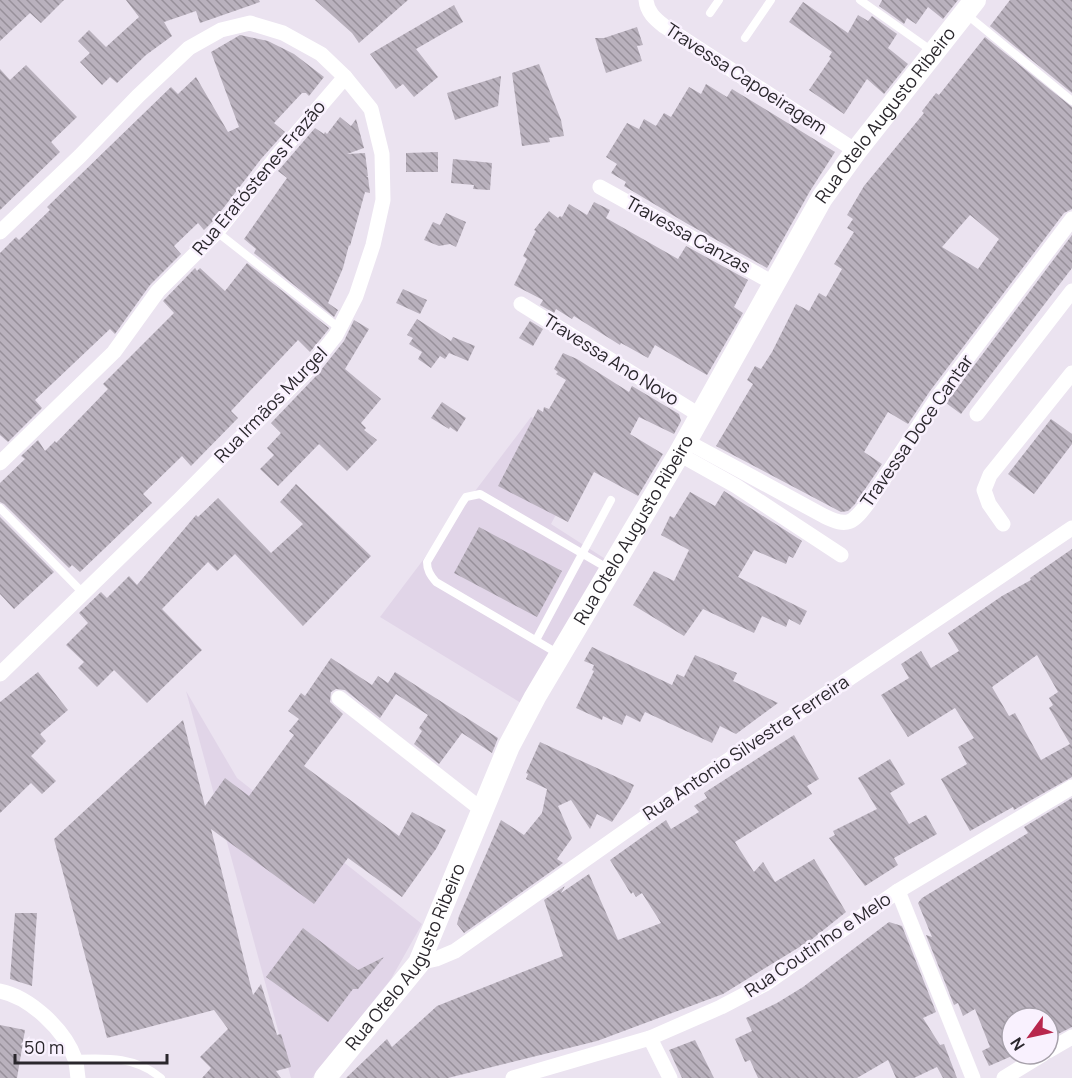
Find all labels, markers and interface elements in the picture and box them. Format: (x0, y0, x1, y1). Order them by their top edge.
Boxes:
street label: Travessa Capoeiragem (661, 17, 832, 140)
street label: Rua Otelo Augusto Ribeiro (809, 21, 960, 208)
street label: Rua Eratóstenes Frazão (186, 95, 330, 260)
street label: Travessa Canzas (622, 190, 755, 278)
street label: Travessa Ano Novo (539, 308, 684, 411)
street label: Rua Irmãos Murgel (209, 341, 332, 468)
street label: Travessa Doce Cantar (854, 349, 978, 512)
street label: Rua Otelo Augusto Ribeiro (568, 430, 698, 629)
street label: Rua Antonio Silvestre Ferreira (638, 669, 853, 825)
street label: Rua Otelo Augusto Ribeiro (339, 859, 470, 1055)
street label: Rua Coutinho e Melo (740, 886, 895, 1002)
north arrow (1000, 1006, 1060, 1066)
scale bar (15, 1027, 166, 1065)
text: N (1005, 1033, 1030, 1055)
text: 50 m (24, 1035, 64, 1059)

